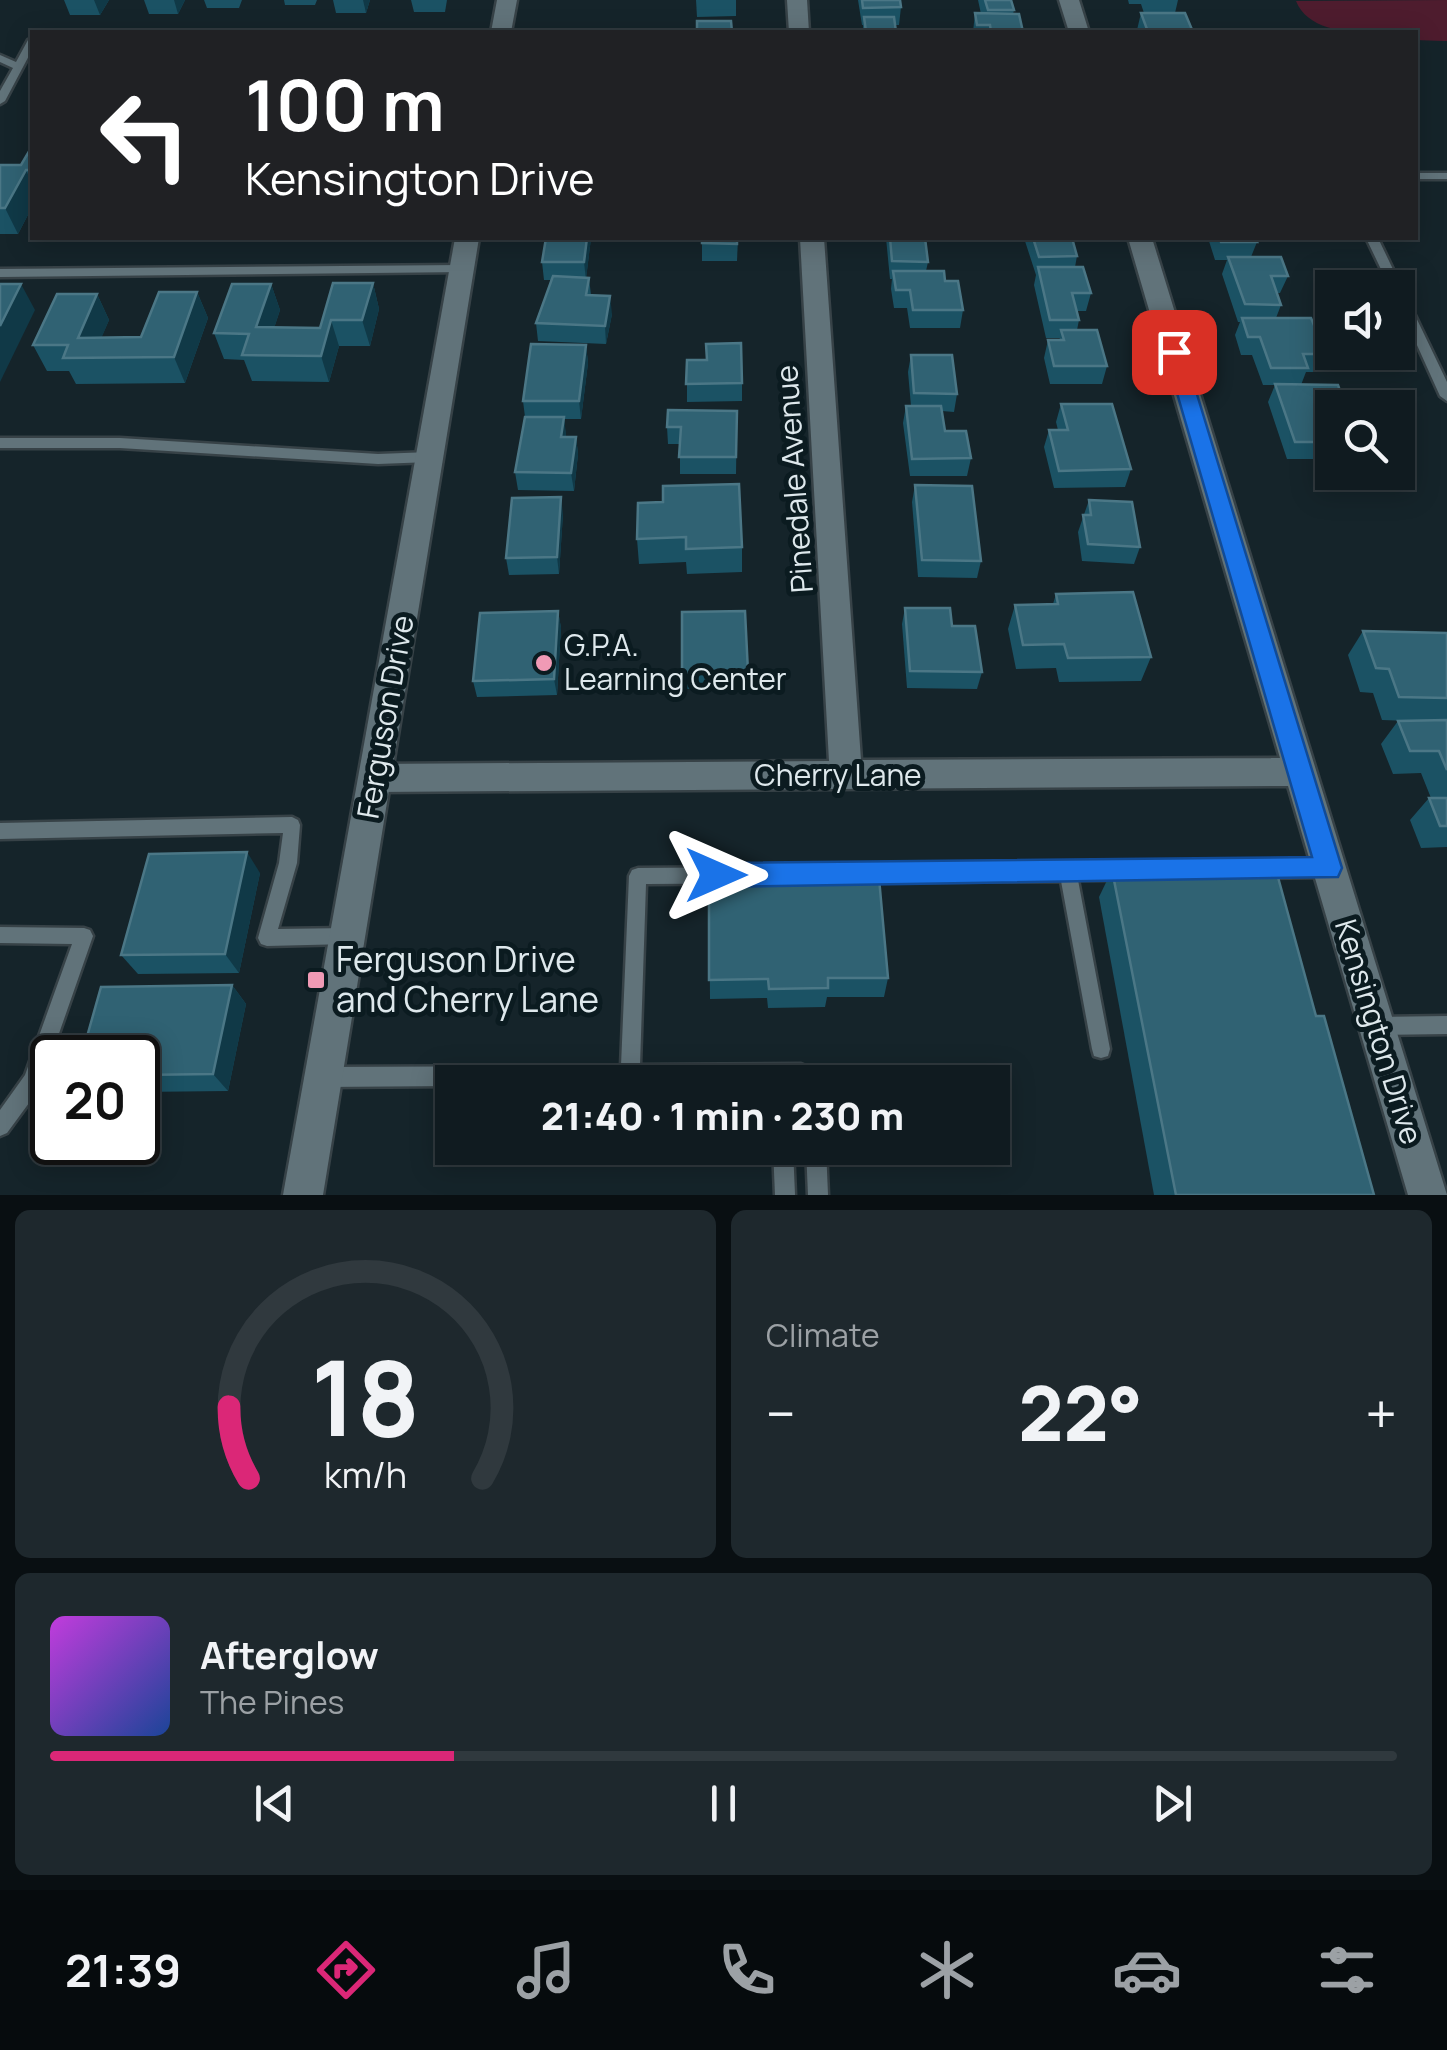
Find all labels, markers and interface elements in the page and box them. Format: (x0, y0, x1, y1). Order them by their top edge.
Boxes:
text: 100 m (245, 56, 445, 152)
icon: left (80, 70, 210, 200)
text: Kensington Drive (245, 147, 594, 209)
map controls (1315, 270, 1415, 490)
button: sound (1315, 270, 1415, 370)
pin (1132, 310, 1217, 395)
icon: arrive (1147, 325, 1202, 380)
street label: Pinedale Avenue (765, 364, 822, 594)
button: search (1315, 390, 1415, 490)
street label: Ferguson Drive (346, 612, 423, 821)
place label: G.P.A. Learning Center (564, 624, 787, 699)
marker: G.P.A. Learning Center (533, 652, 555, 674)
street label: Cherry Lane (754, 754, 922, 795)
position arrow (664, 823, 768, 927)
street label: Kensington Drive (1326, 914, 1433, 1149)
place label: Ferguson Drive and Cherry Lane (336, 935, 599, 1023)
marker: Ferguson Drive and Cherry Lane (305, 969, 327, 991)
speed limit sign: 20 (30, 1035, 160, 1165)
text: 21:40 · 1 min · 230 m (541, 1089, 904, 1141)
text: Climate (766, 1313, 880, 1357)
text: 18 (311, 1325, 420, 1467)
text: 22° (1018, 1361, 1143, 1464)
text: − (766, 1375, 796, 1451)
text: + (1365, 1375, 1397, 1451)
text: km/h (324, 1450, 407, 1499)
text: Afterglow (200, 1628, 379, 1680)
text: The Pines (200, 1680, 344, 1724)
icon: previous (247, 1776, 302, 1831)
icon: pause (696, 1776, 751, 1831)
icon: next (1145, 1776, 1200, 1831)
icon: directions (311, 1935, 381, 2005)
icon: music (511, 1935, 581, 2005)
icon: phone (712, 1935, 782, 2005)
icon: climate (912, 1935, 982, 2005)
icon: car (1112, 1935, 1182, 2005)
icon: filters (1312, 1935, 1382, 2005)
text: 21:39 (65, 1939, 181, 2001)

